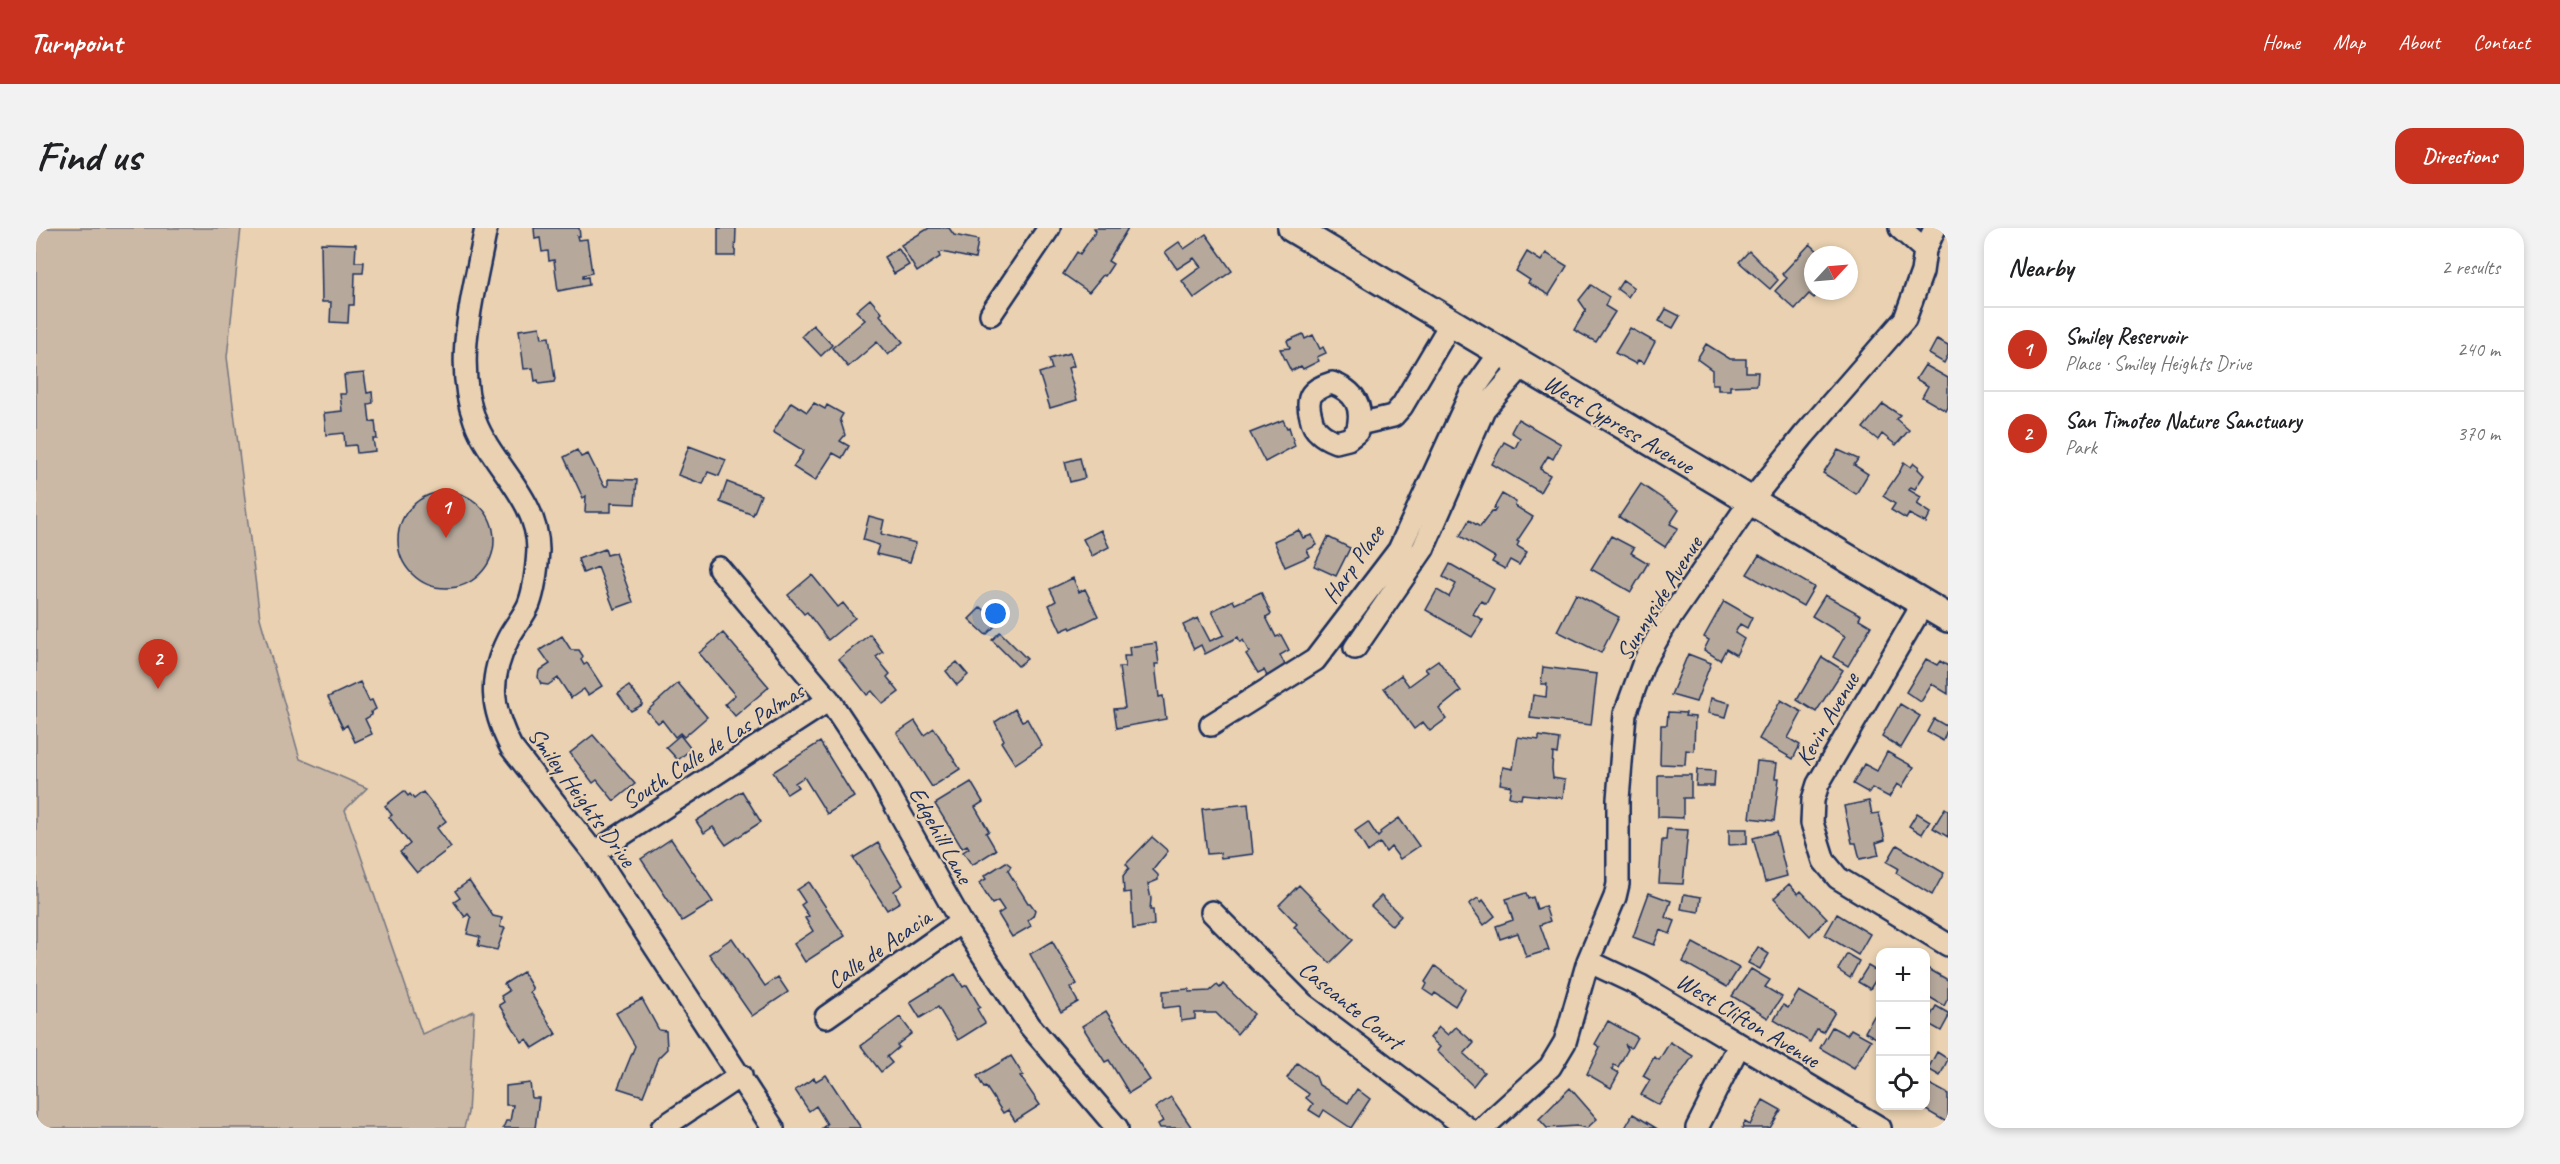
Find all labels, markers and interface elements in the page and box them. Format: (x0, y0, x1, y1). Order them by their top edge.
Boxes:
text: Turnpoint (30, 25, 122, 60)
text: Home (2262, 29, 2300, 55)
text: Map (2333, 29, 2365, 55)
text: About (2398, 29, 2440, 55)
text: Contact (2473, 29, 2530, 55)
button: Directions (2395, 128, 2524, 184)
text: Find us (36, 130, 141, 183)
north arrow (1804, 246, 1858, 300)
text: Nearby (2008, 251, 2073, 284)
text: 2 results (2441, 255, 2500, 280)
text: Smiley Reservoir (2065, 323, 2186, 351)
text: 1 (2023, 337, 2032, 362)
text: 240 m (2457, 337, 2500, 362)
text: Place · Smiley Heights Drive (2065, 351, 2251, 376)
street label: West Cypress Avenue (1538, 367, 1701, 482)
text: San Timoteo Nature Sanctuary (2065, 407, 2302, 435)
text: 2 (2023, 421, 2032, 446)
text: 370 m (2457, 421, 2500, 446)
text: Park (2065, 435, 2097, 460)
pin: 1 (426, 488, 466, 538)
street label: Harp Place (1315, 517, 1392, 609)
street label: Sunnyside Avenue (1609, 528, 1710, 666)
your location (981, 599, 1010, 628)
pin: 2 (138, 640, 178, 689)
street label: Kevin Avenue (1788, 665, 1867, 771)
street label: South Calle de Las Palmas (616, 675, 811, 816)
street label: Smiley Heights Drive (521, 721, 644, 874)
street label: Edgehill Lane (902, 781, 981, 891)
street label: Calle de Acacia (821, 901, 939, 996)
map controls (1876, 948, 1930, 1110)
button: + (1876, 948, 1930, 1002)
street label: Cascante Court (1293, 954, 1412, 1058)
street label: West Clifton Avenue (1671, 966, 1827, 1076)
button: − (1876, 1002, 1930, 1056)
button: locate (1876, 1056, 1930, 1110)

